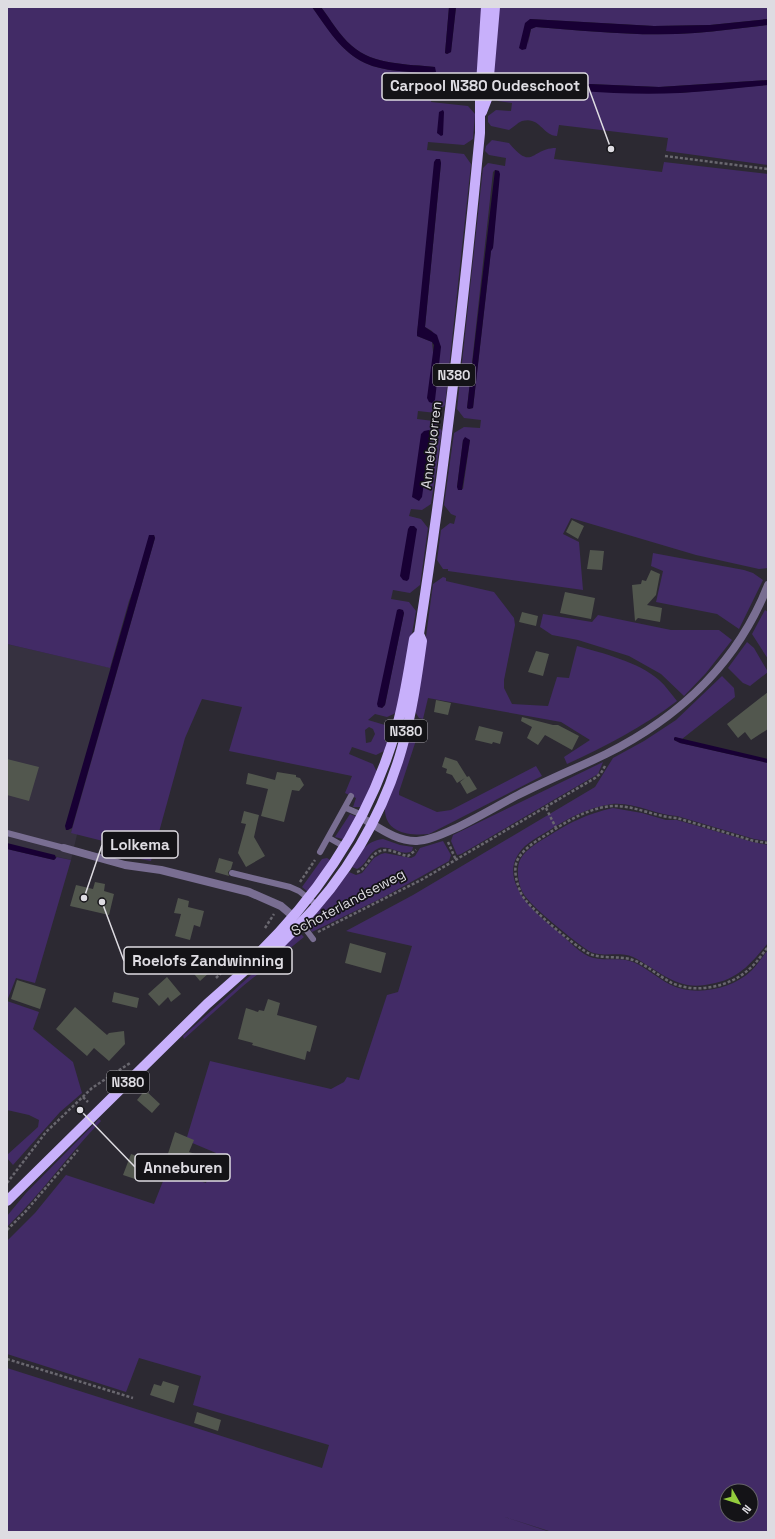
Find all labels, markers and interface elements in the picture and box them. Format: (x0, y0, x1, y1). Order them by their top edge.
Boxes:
callout: Carpool N380 Oudeschoot (382, 73, 588, 100)
text: Carpool N380 Oudeschoot (390, 76, 580, 95)
road number: N380 (433, 364, 475, 386)
street label: Annebuorren (417, 400, 445, 490)
road number: N380 (385, 720, 427, 742)
callout: Lolkema (102, 831, 178, 858)
text: Lolkema (110, 835, 170, 854)
street label: Schoterlandseweg (288, 864, 408, 940)
callout: Roelofs Zandwinning (124, 947, 292, 974)
text: Roelofs Zandwinning (132, 951, 284, 970)
road number: N380 (107, 1071, 149, 1093)
callout: Anneburen (135, 1154, 230, 1181)
text: Anneburen (143, 1158, 223, 1177)
north arrow (719, 1483, 759, 1523)
text: N (739, 1502, 755, 1517)

